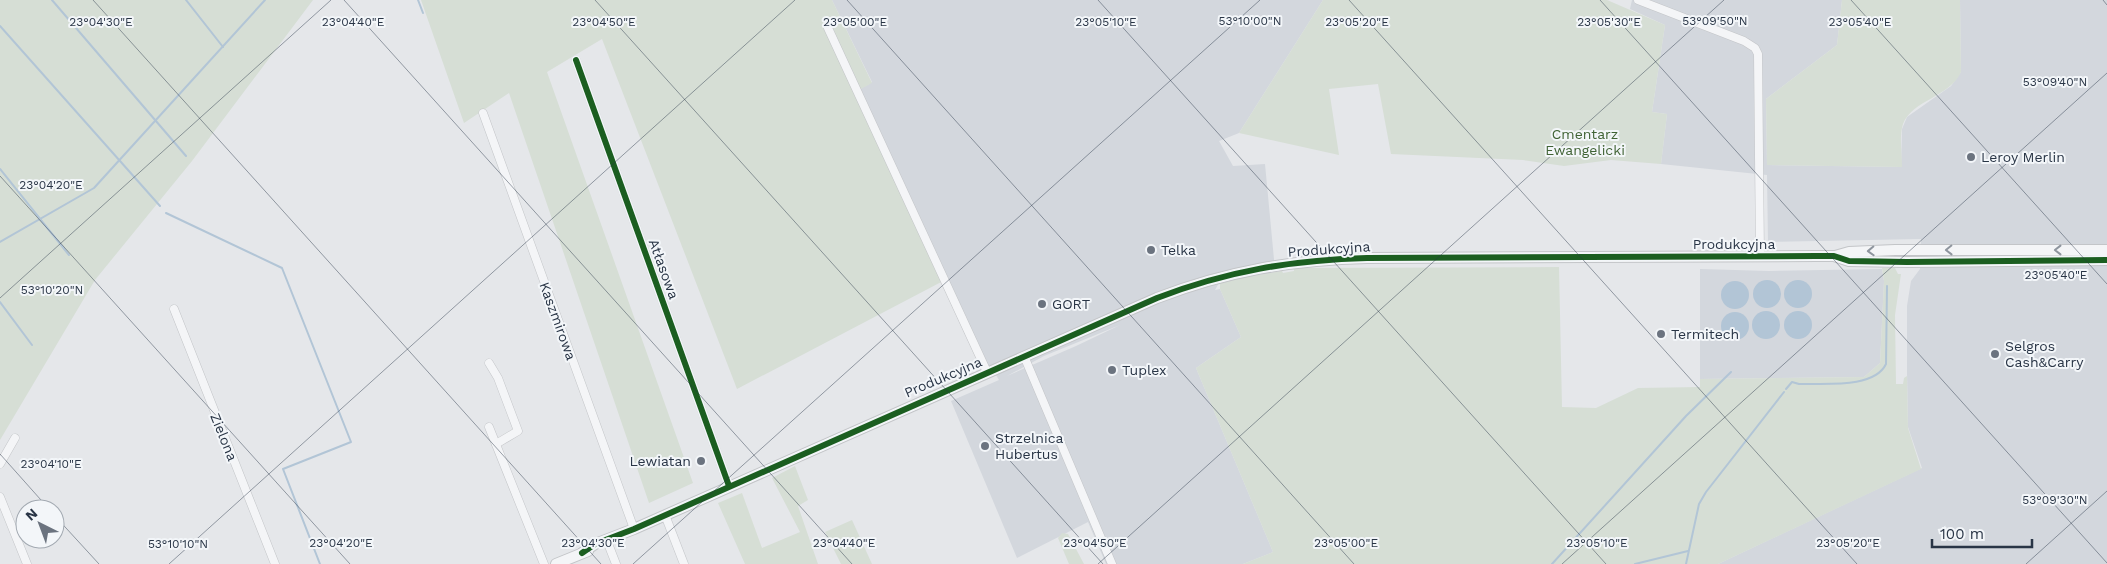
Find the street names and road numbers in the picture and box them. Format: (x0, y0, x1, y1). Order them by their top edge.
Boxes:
street label: Produkcyjna (1693, 236, 1775, 252)
street label: Atłasowa (646, 237, 682, 301)
street label: Produkcyjna (1287, 238, 1371, 260)
street label: Kaszmirowa (536, 280, 580, 362)
street label: Produkcyjna (902, 353, 984, 401)
street label: Zielona (207, 411, 241, 463)

